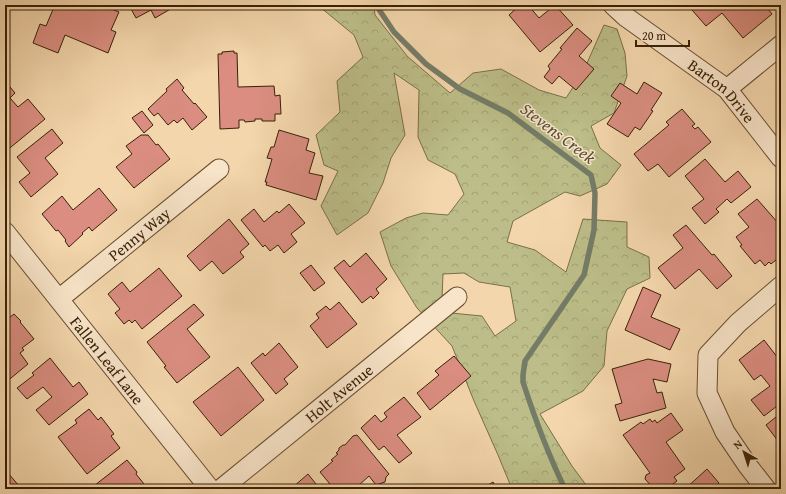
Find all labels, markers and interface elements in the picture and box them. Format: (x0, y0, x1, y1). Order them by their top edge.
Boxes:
scale bar (636, 22, 689, 48)
text: 20 m (642, 27, 666, 44)
street label: Barton Drive (683, 53, 761, 128)
water label: Stevens Creek (516, 96, 601, 169)
street label: Penny Way (103, 201, 175, 267)
street label: Fallen Leaf Lane (64, 311, 150, 410)
street label: Holt Avenue (300, 358, 378, 428)
north arrow (724, 432, 764, 472)
text: N (730, 435, 746, 453)

